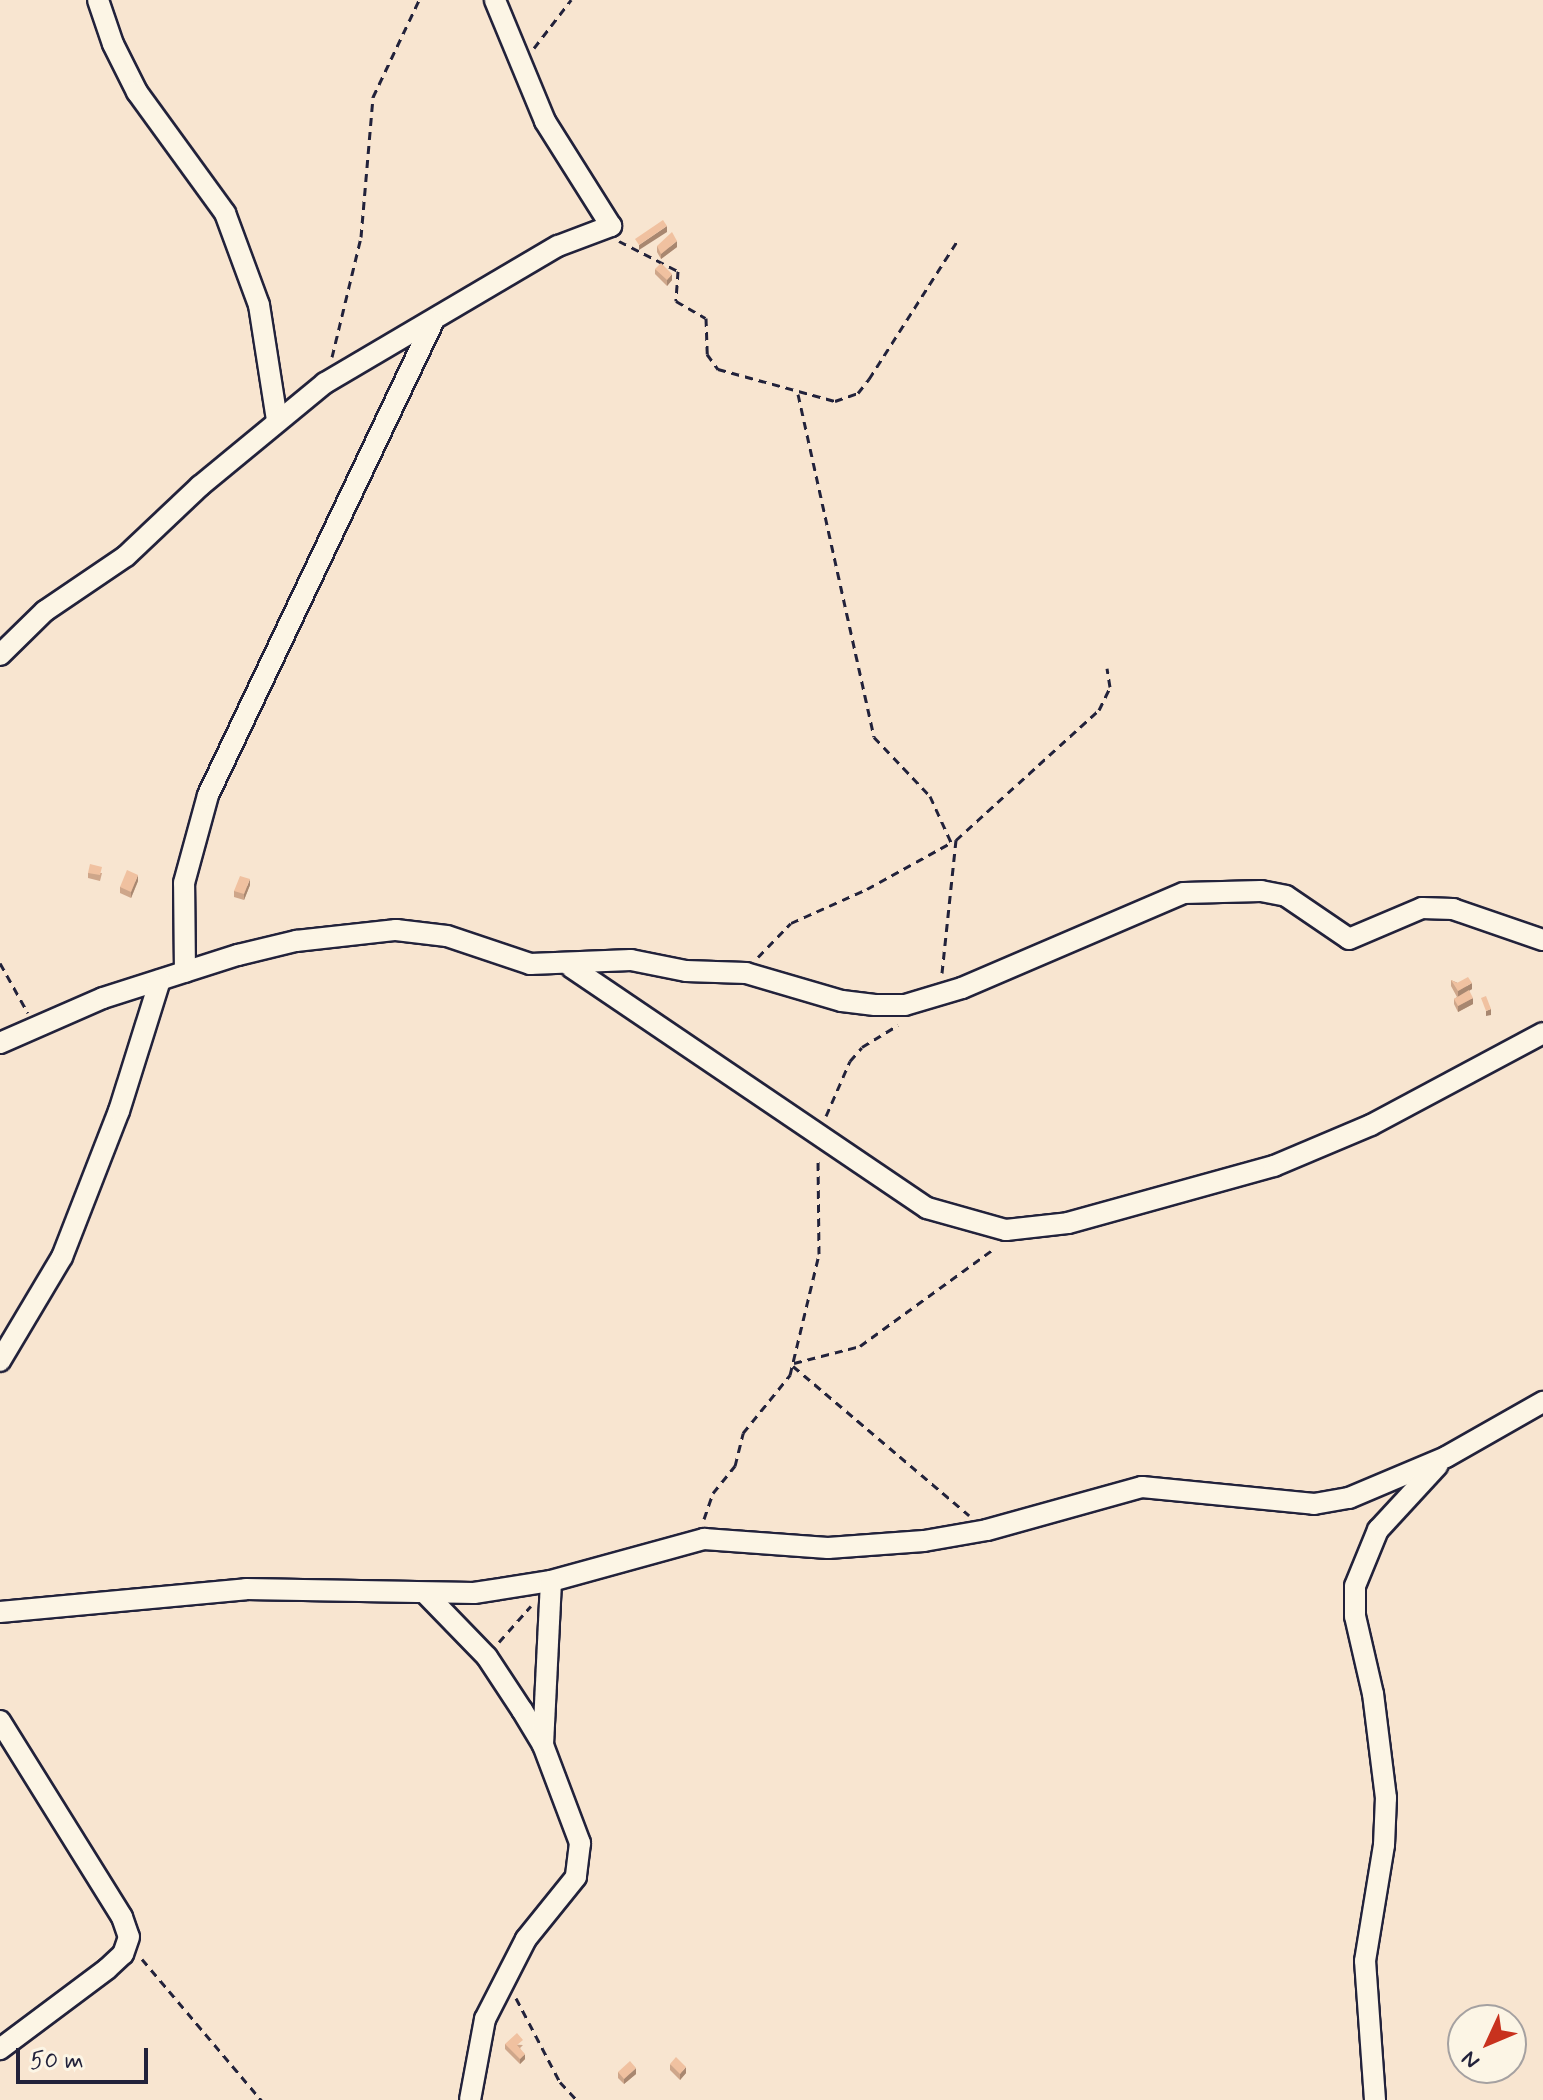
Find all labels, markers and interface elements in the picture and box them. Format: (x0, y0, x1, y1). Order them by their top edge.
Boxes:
north arrow (1447, 2004, 1527, 2084)
scale bar (20, 2032, 152, 2082)
text: N (1456, 2044, 1486, 2074)
text: 50 m (30, 2046, 84, 2077)

